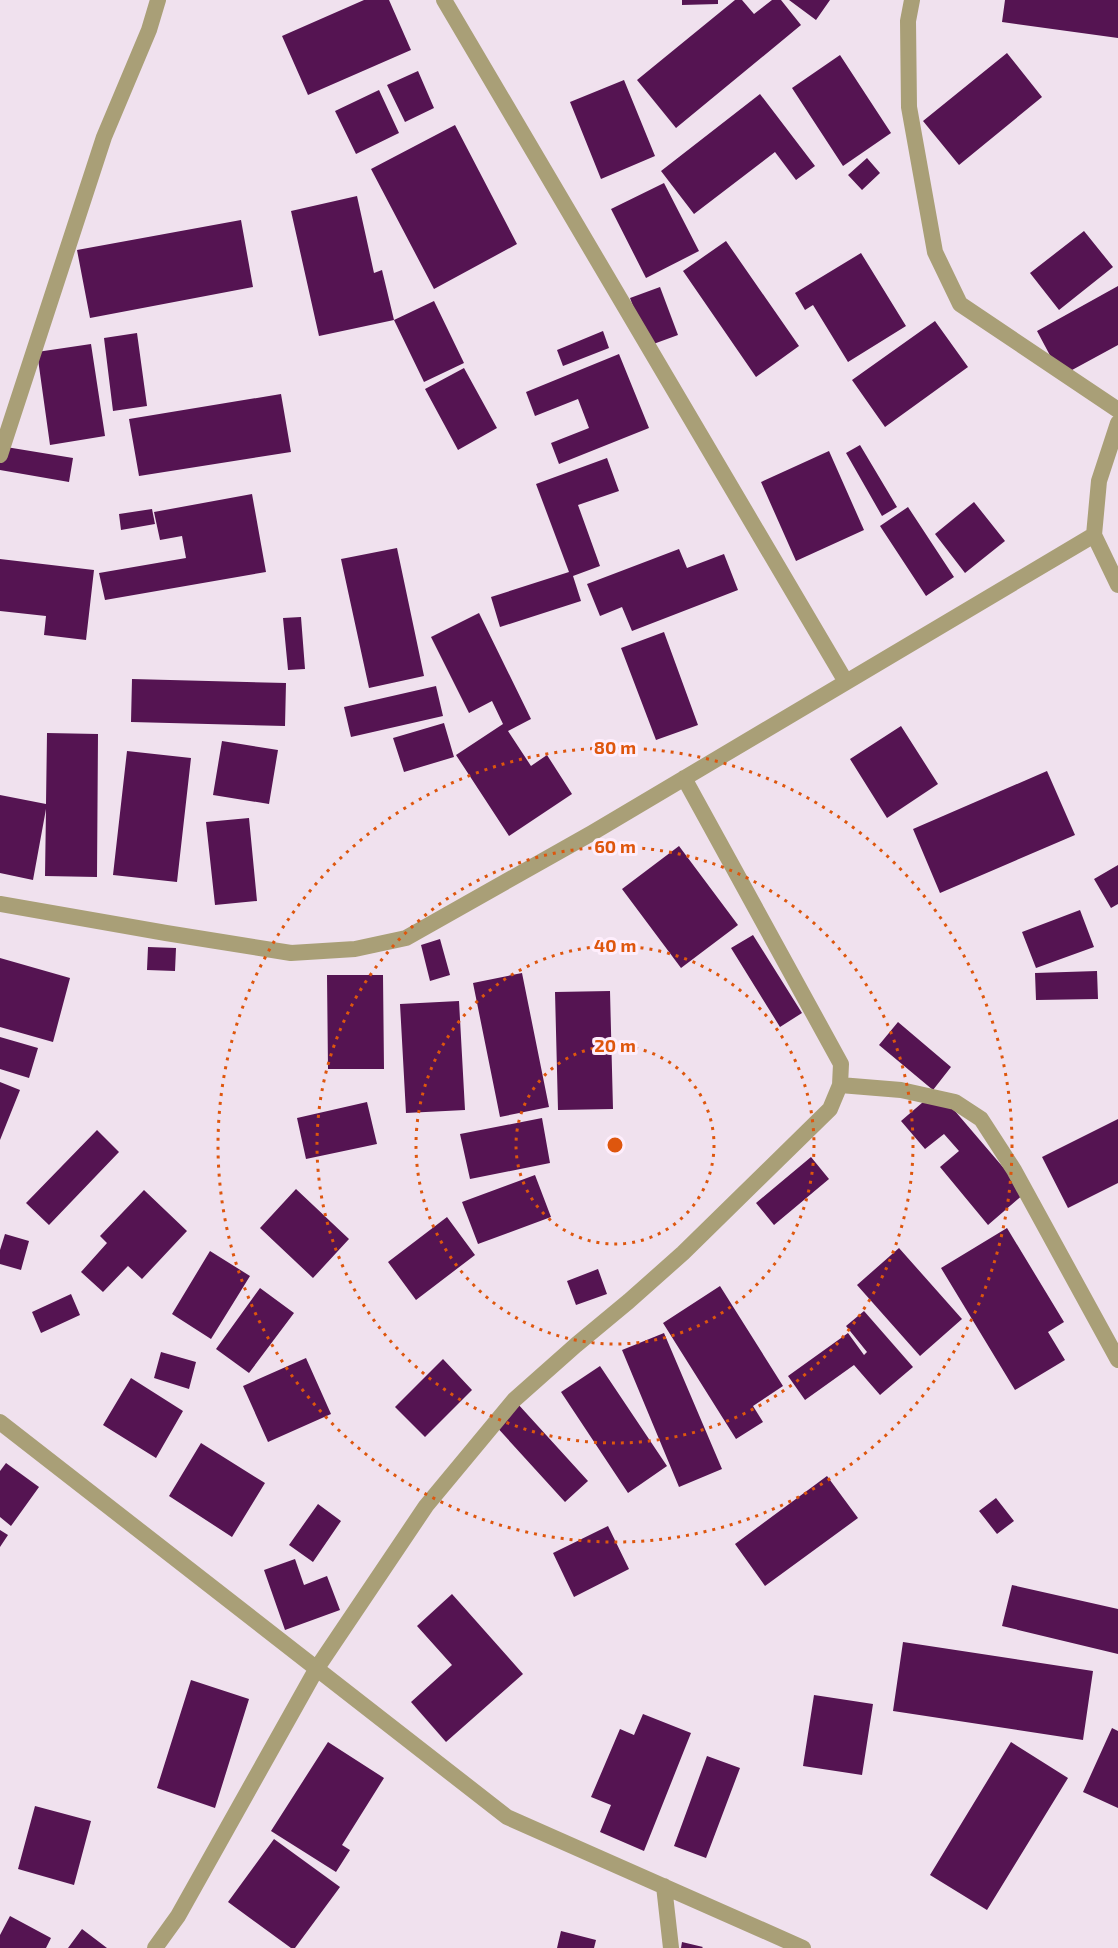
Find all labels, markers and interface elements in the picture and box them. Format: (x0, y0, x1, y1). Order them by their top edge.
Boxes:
text: 80 m (594, 736, 636, 758)
text: 60 m (594, 835, 636, 857)
text: 40 m (594, 934, 636, 956)
text: 20 m (594, 1034, 636, 1056)
centre of rings (605, 1135, 625, 1155)

